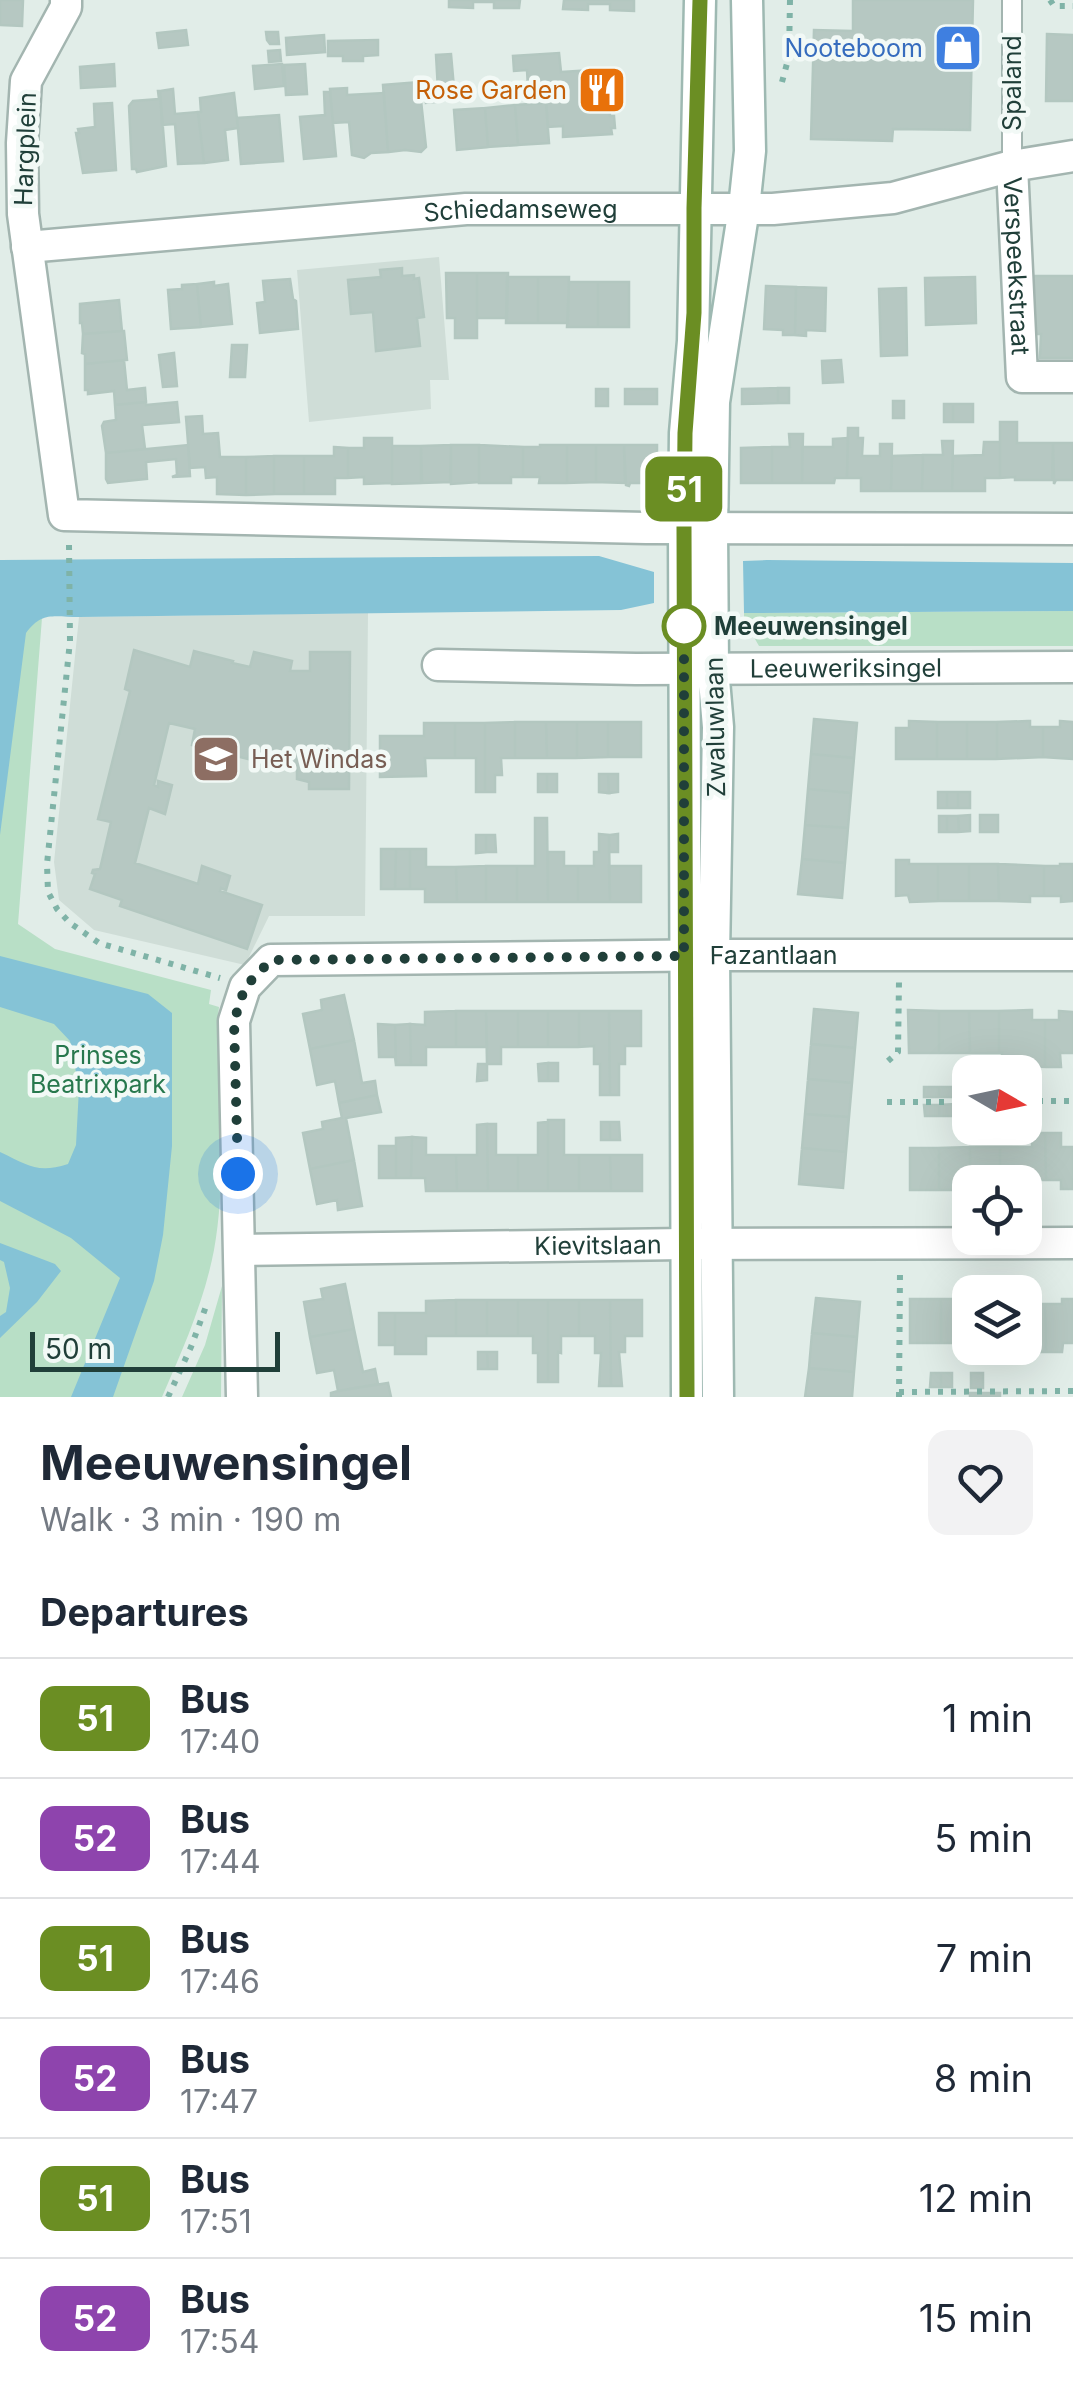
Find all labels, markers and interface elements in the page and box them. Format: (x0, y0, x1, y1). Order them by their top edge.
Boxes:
shop icon: Nooteboom (932, 22, 984, 74)
place label: Nooteboom (784, 33, 923, 63)
street label: Spaland (997, 35, 1027, 131)
restaurant icon: Rose Garden (576, 64, 628, 116)
place label: Rose Garden (415, 75, 567, 105)
street label: Hargplein (8, 92, 42, 206)
street label: Verspeekstraat (998, 176, 1036, 356)
street label: Schiedamseweg (422, 194, 618, 228)
line badge: 51 (639, 456, 729, 522)
text: 51 (665, 468, 703, 510)
marker: Meeuwensingel (663, 605, 705, 647)
place label: Meeuwensingel (714, 611, 908, 641)
street label: Leeuweriksingel (750, 653, 942, 683)
street label: Zwaluwlaan (699, 657, 731, 797)
school or university icon: Het Windas (190, 733, 242, 785)
place label: Het Windas (251, 744, 387, 774)
street label: Fazantlaan (710, 940, 838, 970)
park label: Prinses Beatrixpark (30, 1040, 166, 1099)
north arrow (952, 1055, 1042, 1145)
map controls (952, 1055, 1042, 1365)
your location (213, 1149, 263, 1199)
button: locate (952, 1165, 1042, 1255)
street label: Kievitslaan (534, 1229, 662, 1261)
button: layers (952, 1275, 1042, 1365)
scale bar (30, 1327, 280, 1372)
text: 50 m (45, 1332, 112, 1366)
button: heart (928, 1430, 1033, 1535)
text: Meeuwensingel (40, 1433, 412, 1492)
text: Walk · 3 min · 190 m (40, 1500, 341, 1539)
text: Departures (40, 1589, 249, 1635)
text: Bus (180, 1676, 250, 1722)
text: 1 min (942, 1695, 1033, 1741)
text: 51 (76, 1697, 114, 1739)
text: 17:40 (180, 1722, 260, 1761)
text: Bus (180, 1796, 250, 1842)
text: 5 min (934, 1815, 1033, 1861)
text: 52 (73, 1817, 117, 1859)
text: 17:44 (180, 1842, 261, 1881)
text: Bus (180, 1916, 250, 1962)
text: 7 min (936, 1935, 1033, 1981)
text: 51 (76, 1937, 114, 1979)
text: 17:46 (180, 1962, 260, 2001)
text: Bus (180, 2036, 250, 2082)
text: 8 min (934, 2055, 1033, 2101)
text: 52 (73, 2057, 117, 2099)
text: 17:47 (180, 2082, 258, 2121)
text: Bus (180, 2156, 250, 2202)
text: 12 min (919, 2175, 1033, 2221)
text: 51 (76, 2177, 114, 2219)
text: 17:51 (180, 2202, 252, 2241)
text: Bus (180, 2276, 250, 2322)
text: 15 min (919, 2295, 1033, 2341)
text: 52 (73, 2297, 117, 2339)
text: 17:54 (180, 2322, 259, 2361)

